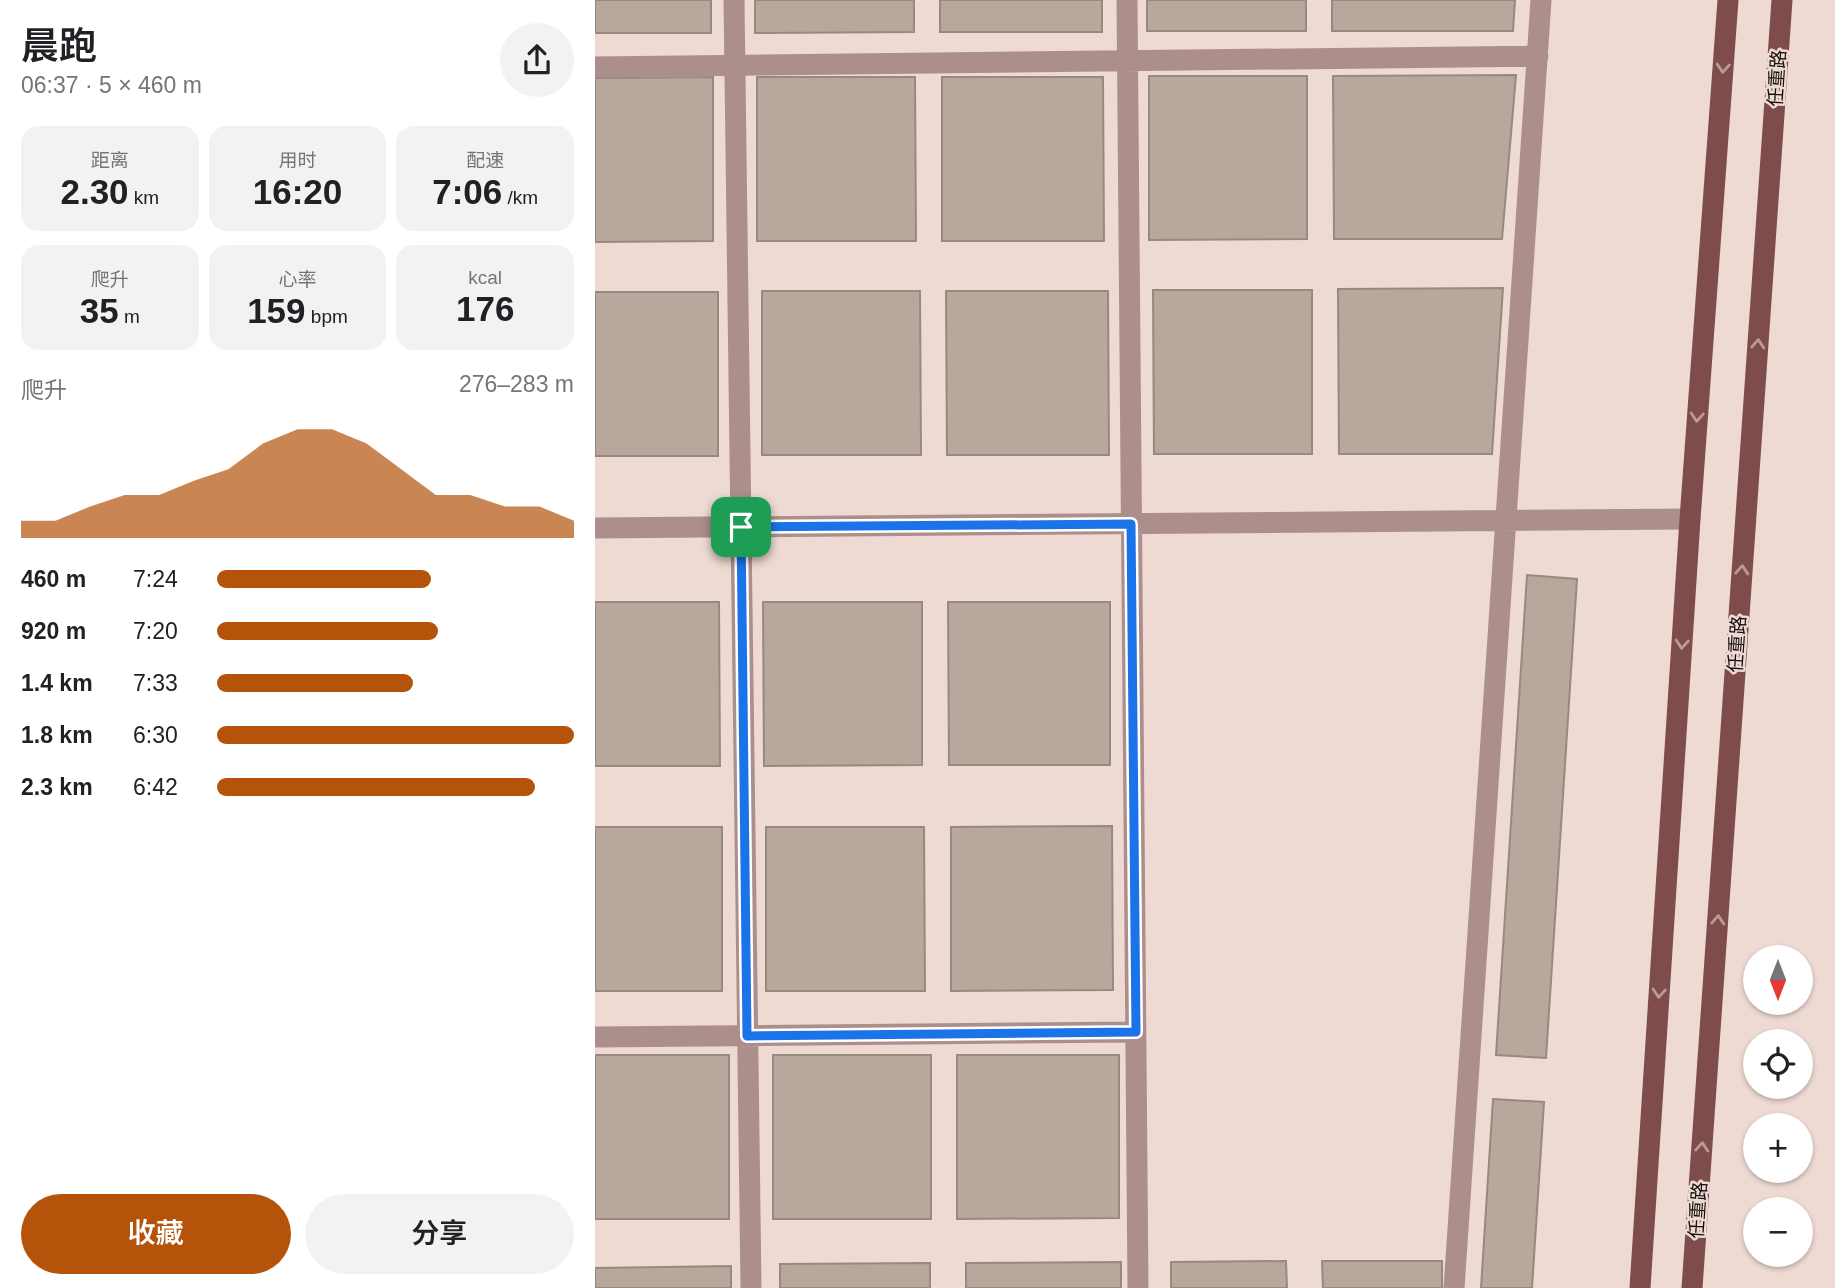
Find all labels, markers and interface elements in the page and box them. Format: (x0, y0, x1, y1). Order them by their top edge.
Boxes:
button: share (500, 23, 574, 97)
text: 晨跑 (21, 25, 97, 67)
street label: 任重路 (1765, 49, 1789, 107)
one-way arrow (1716, 63, 1731, 74)
text: 06:37 · 5 × 460 m (21, 72, 202, 98)
text: 距离 (91, 150, 129, 171)
text: 用时 (278, 150, 317, 171)
text: 配速 (466, 150, 504, 171)
text: 2.30 (60, 172, 129, 211)
text: 16:20 (253, 172, 342, 211)
text: 7:06 (432, 172, 502, 211)
text: km (129, 187, 159, 208)
text: /km (502, 187, 538, 208)
text: kcal (468, 267, 502, 288)
text: 爬升 (91, 269, 129, 290)
text: 心率 (278, 269, 317, 290)
text: 176 (456, 289, 514, 328)
text: 35 (80, 291, 119, 330)
text: 159 (247, 291, 306, 330)
text: m (119, 306, 140, 327)
text: bpm (306, 306, 348, 327)
one-way arrow (1750, 338, 1765, 349)
text: 276–283 m (459, 371, 574, 397)
text: 爬升 (21, 377, 67, 403)
one-way arrow (1690, 412, 1705, 423)
pin (711, 497, 771, 557)
icon: arrive (722, 508, 760, 546)
one-way arrow (1735, 565, 1750, 576)
text: 460 m (21, 566, 86, 592)
text: 7:24 (133, 566, 178, 592)
street label: 任重路 (1725, 615, 1749, 673)
text: 920 m (21, 618, 86, 644)
text: 7:20 (133, 618, 178, 644)
one-way arrow (1675, 639, 1690, 650)
text: 1.4 km (21, 670, 93, 696)
text: 7:33 (133, 670, 178, 696)
text: 1.8 km (21, 722, 93, 748)
text: 6:30 (133, 722, 178, 748)
text: 2.3 km (21, 774, 93, 800)
text: 6:42 (133, 774, 178, 800)
one-way arrow (1710, 914, 1725, 925)
north arrow (1743, 945, 1813, 1015)
map controls (1743, 945, 1813, 1267)
one-way arrow (1652, 988, 1667, 999)
button: locate (1743, 1029, 1813, 1099)
button: + (1743, 1113, 1813, 1183)
one-way arrow (1694, 1141, 1709, 1152)
street label: 任重路 (1686, 1181, 1710, 1239)
button: 收藏 (21, 1194, 291, 1274)
button: 分享 (305, 1194, 574, 1274)
button: − (1743, 1197, 1813, 1267)

